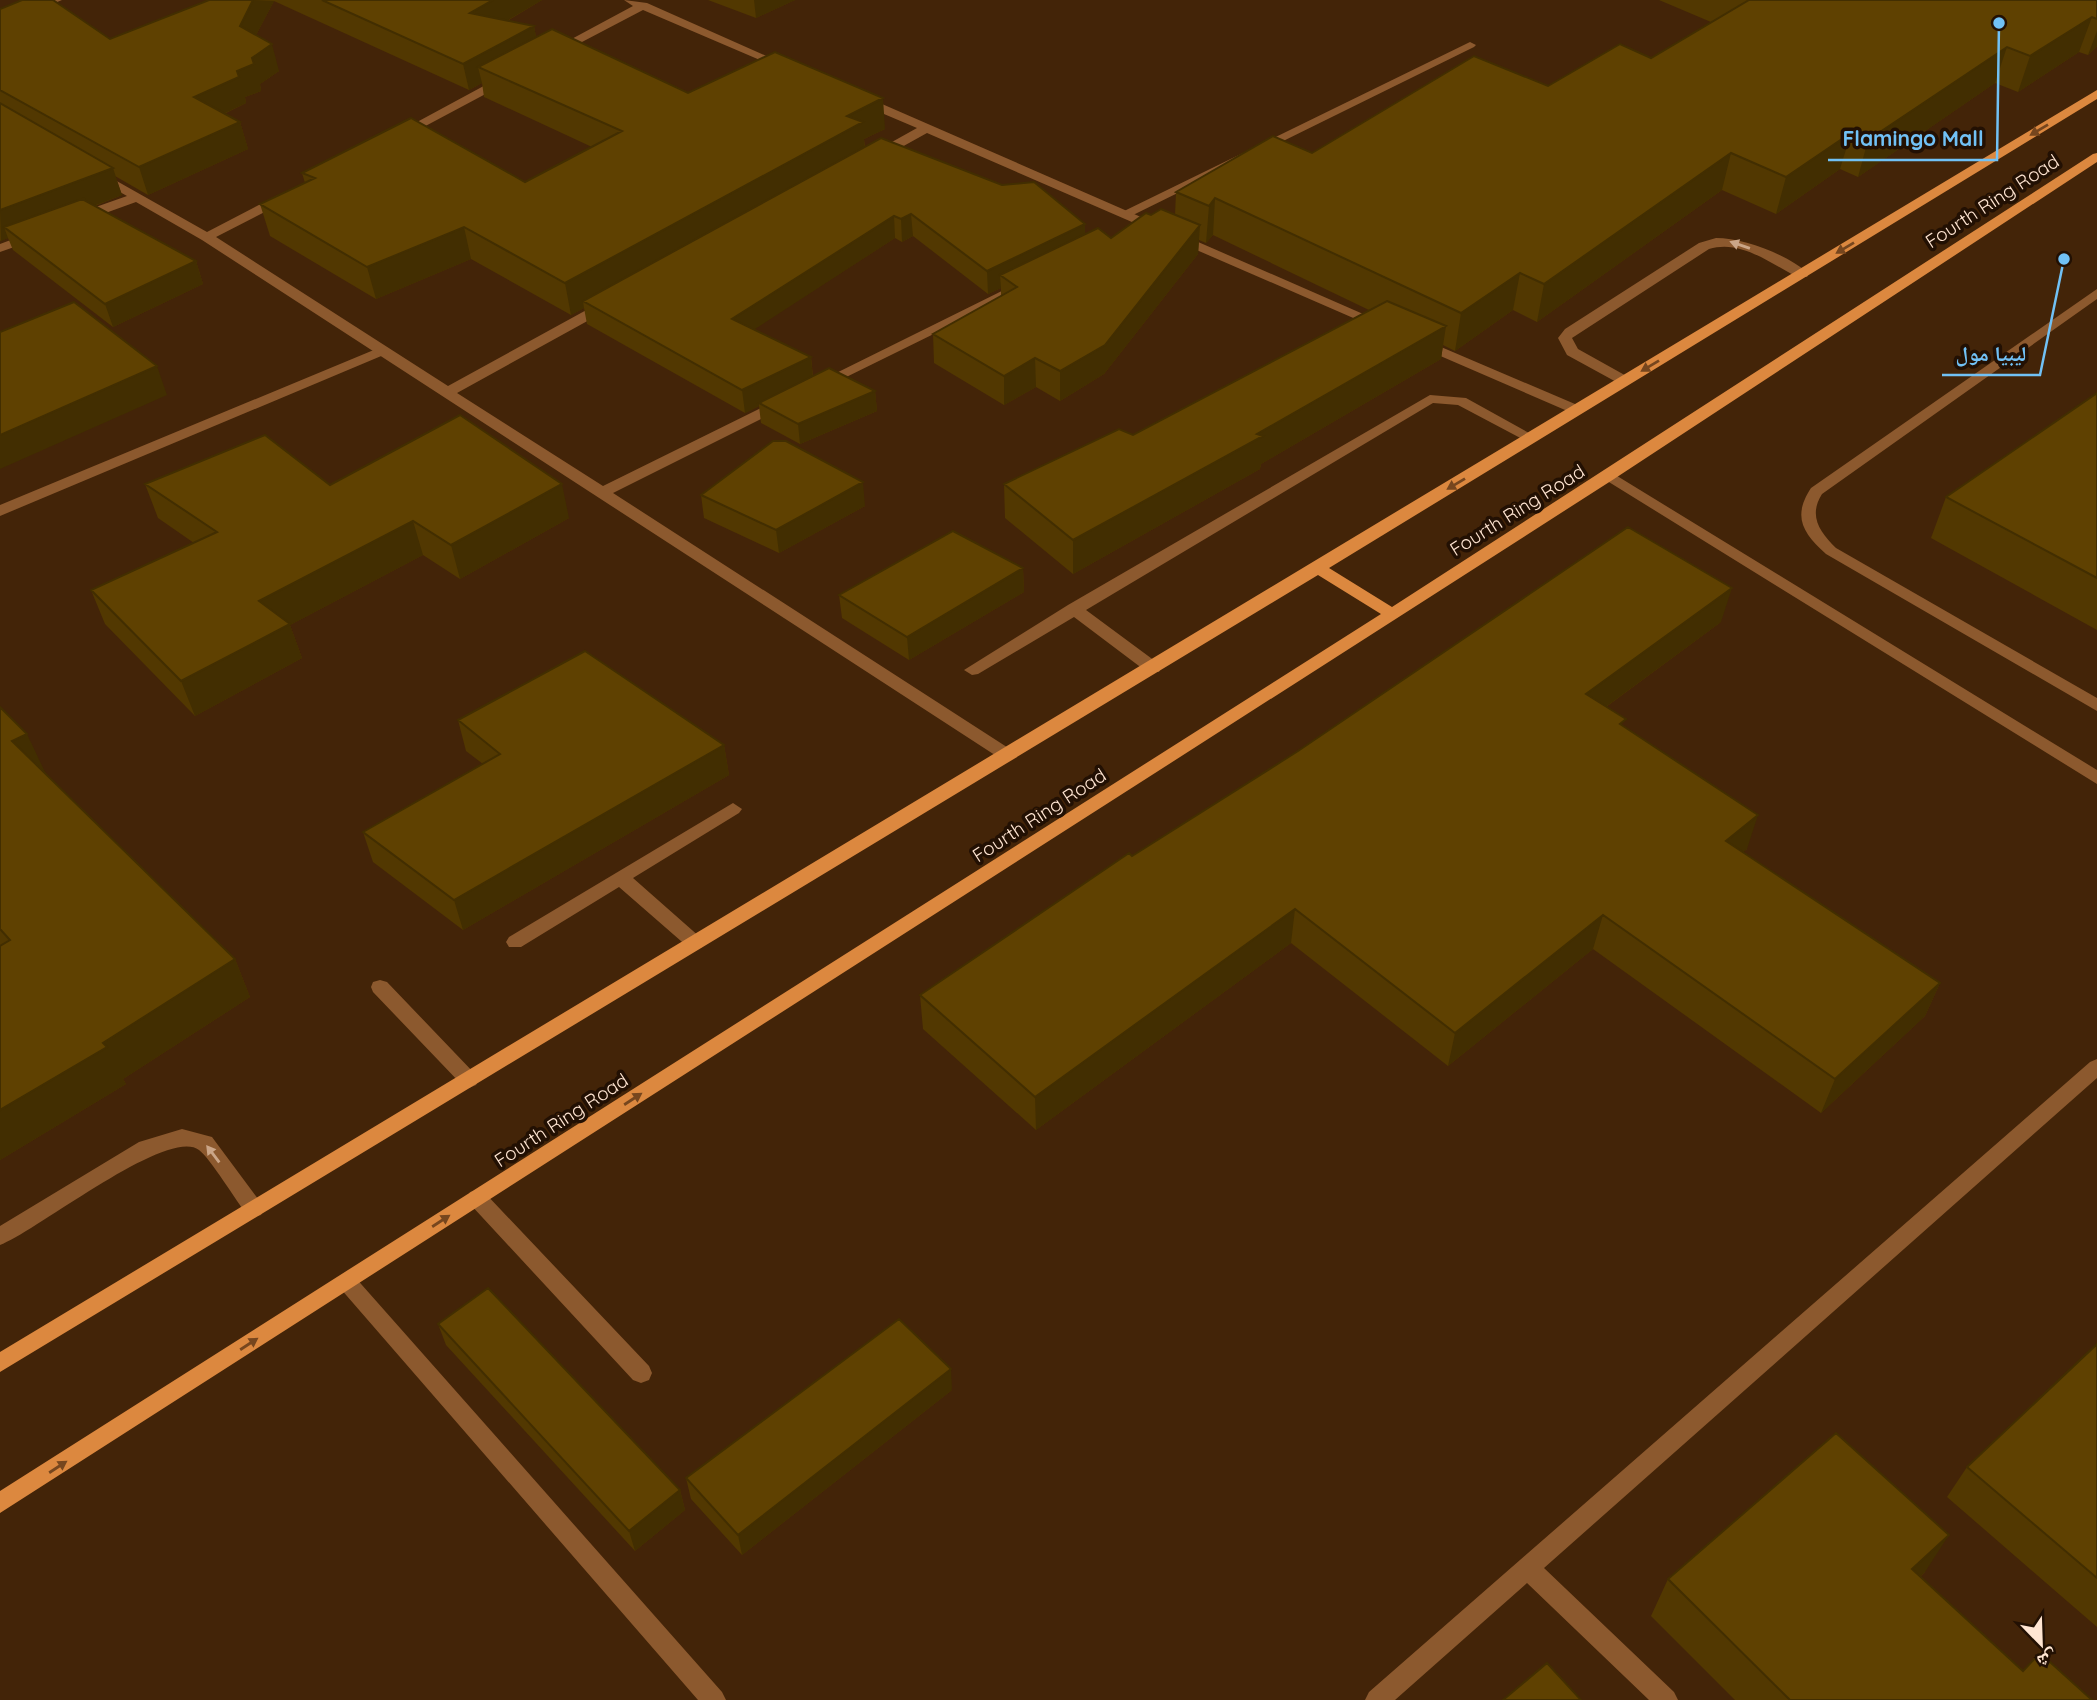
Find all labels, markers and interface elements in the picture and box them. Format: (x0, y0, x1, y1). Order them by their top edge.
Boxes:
callout: Flamingo Mall (1828, 118, 1997, 160)
one-way arrow (2030, 124, 2049, 137)
text: Flamingo Mall (1842, 125, 1984, 151)
street label: Fourth Ring Road (1921, 149, 2063, 253)
one-way arrow (1729, 240, 1750, 250)
one-way arrow (1835, 242, 1854, 255)
callout: ليبيا مول (1942, 333, 2040, 375)
text: ليبيا مول (1956, 340, 2026, 367)
one-way arrow (1640, 360, 1659, 372)
street label: Fourth Ring Road (1445, 459, 1589, 561)
one-way arrow (1446, 478, 1465, 491)
street label: Fourth Ring Road (968, 763, 1110, 867)
street label: Fourth Ring Road (490, 1068, 632, 1172)
one-way arrow (623, 1092, 642, 1105)
one-way arrow (207, 1145, 221, 1163)
one-way arrow (431, 1215, 451, 1228)
one-way arrow (240, 1338, 259, 1351)
one-way arrow (48, 1460, 67, 1473)
north arrow (2006, 1609, 2076, 1679)
text: ش (2034, 1645, 2062, 1675)

